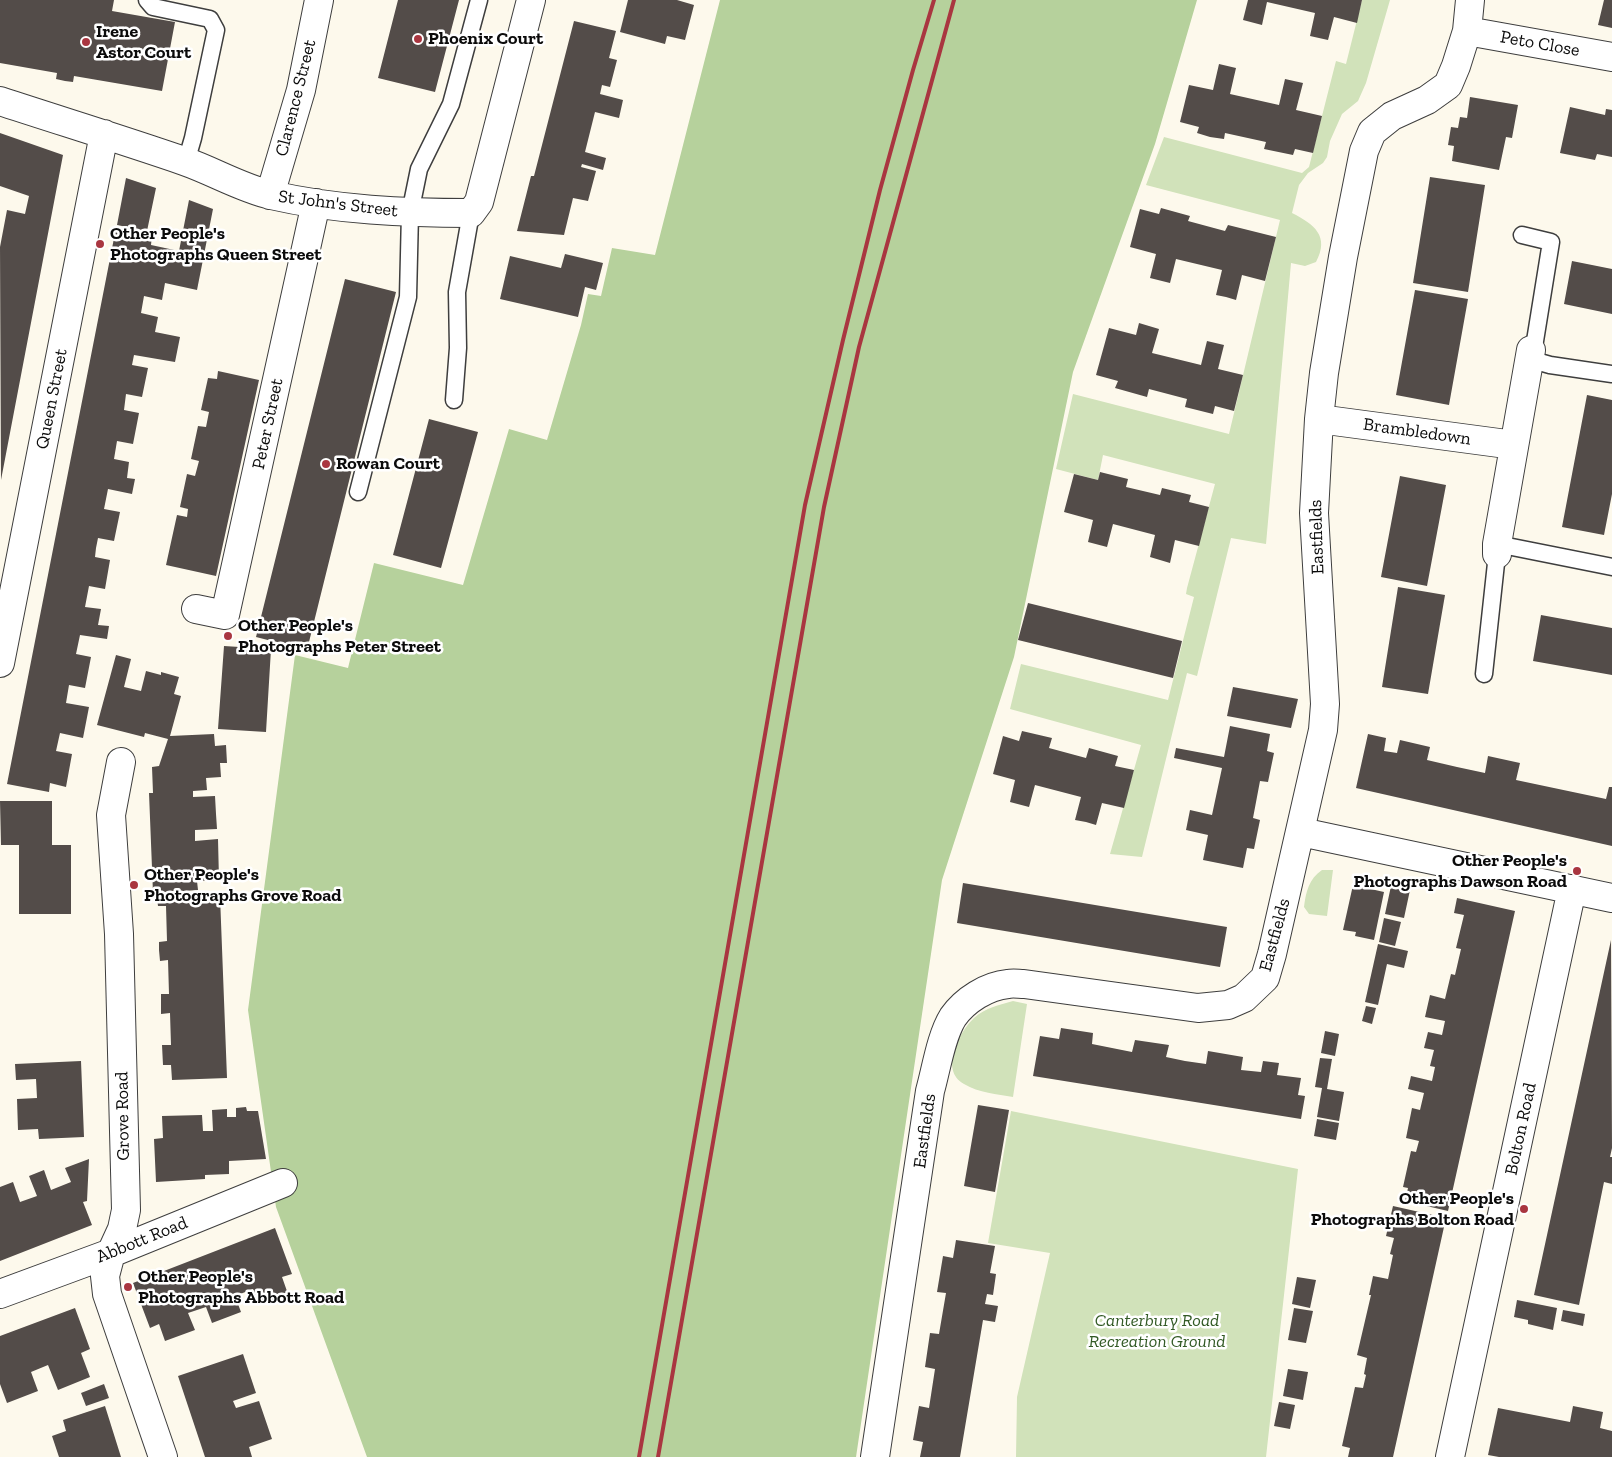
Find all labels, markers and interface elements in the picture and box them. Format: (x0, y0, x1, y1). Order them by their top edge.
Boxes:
place label: Irene Astor Court (96, 21, 191, 64)
street label: Peto Close (1499, 26, 1581, 62)
place label: Phoenix Court (428, 28, 543, 50)
marker: Phoenix Court (412, 33, 424, 45)
marker: Irene Astor Court (80, 36, 92, 48)
street label: Clarence Street (271, 37, 321, 159)
street label: St John's Street (277, 186, 399, 222)
place label: Other People's Photographs Queen Street (110, 223, 321, 266)
marker: Other People's Photographs Queen Street (94, 238, 106, 250)
street label: Queen Street (32, 347, 72, 451)
street label: Peter Street (248, 376, 288, 472)
street label: Brambledown (1362, 414, 1472, 450)
place label: Rowan Court (336, 453, 440, 475)
marker: Rowan Court (320, 458, 332, 470)
street label: Eastfields (1305, 499, 1329, 575)
place label: Other People's Photographs Peter Street (238, 615, 441, 658)
marker: Other People's Photographs Peter Street (222, 630, 234, 642)
place label: Other People's Photographs Dawson Road (1353, 850, 1567, 892)
place label: Other People's Photographs Grove Road (144, 864, 342, 906)
marker: Other People's Photographs Dawson Road (1571, 865, 1583, 877)
marker: Other People's Photographs Grove Road (128, 879, 140, 891)
street label: Eastfields (1255, 896, 1295, 974)
street label: Grove Road (111, 1071, 135, 1161)
street label: Bolton Road (1501, 1081, 1541, 1177)
street label: Eastfields (909, 1092, 941, 1170)
place label: Other People's Photographs Bolton Road (1311, 1188, 1514, 1230)
marker: Other People's Photographs Bolton Road (1518, 1203, 1530, 1215)
street label: Abbott Road (93, 1212, 191, 1268)
place label: Other People's Photographs Abbott Road (138, 1266, 344, 1308)
marker: Other People's Photographs Abbott Road (122, 1281, 134, 1293)
park label: Canterbury Road Recreation Ground (1088, 1310, 1226, 1352)

